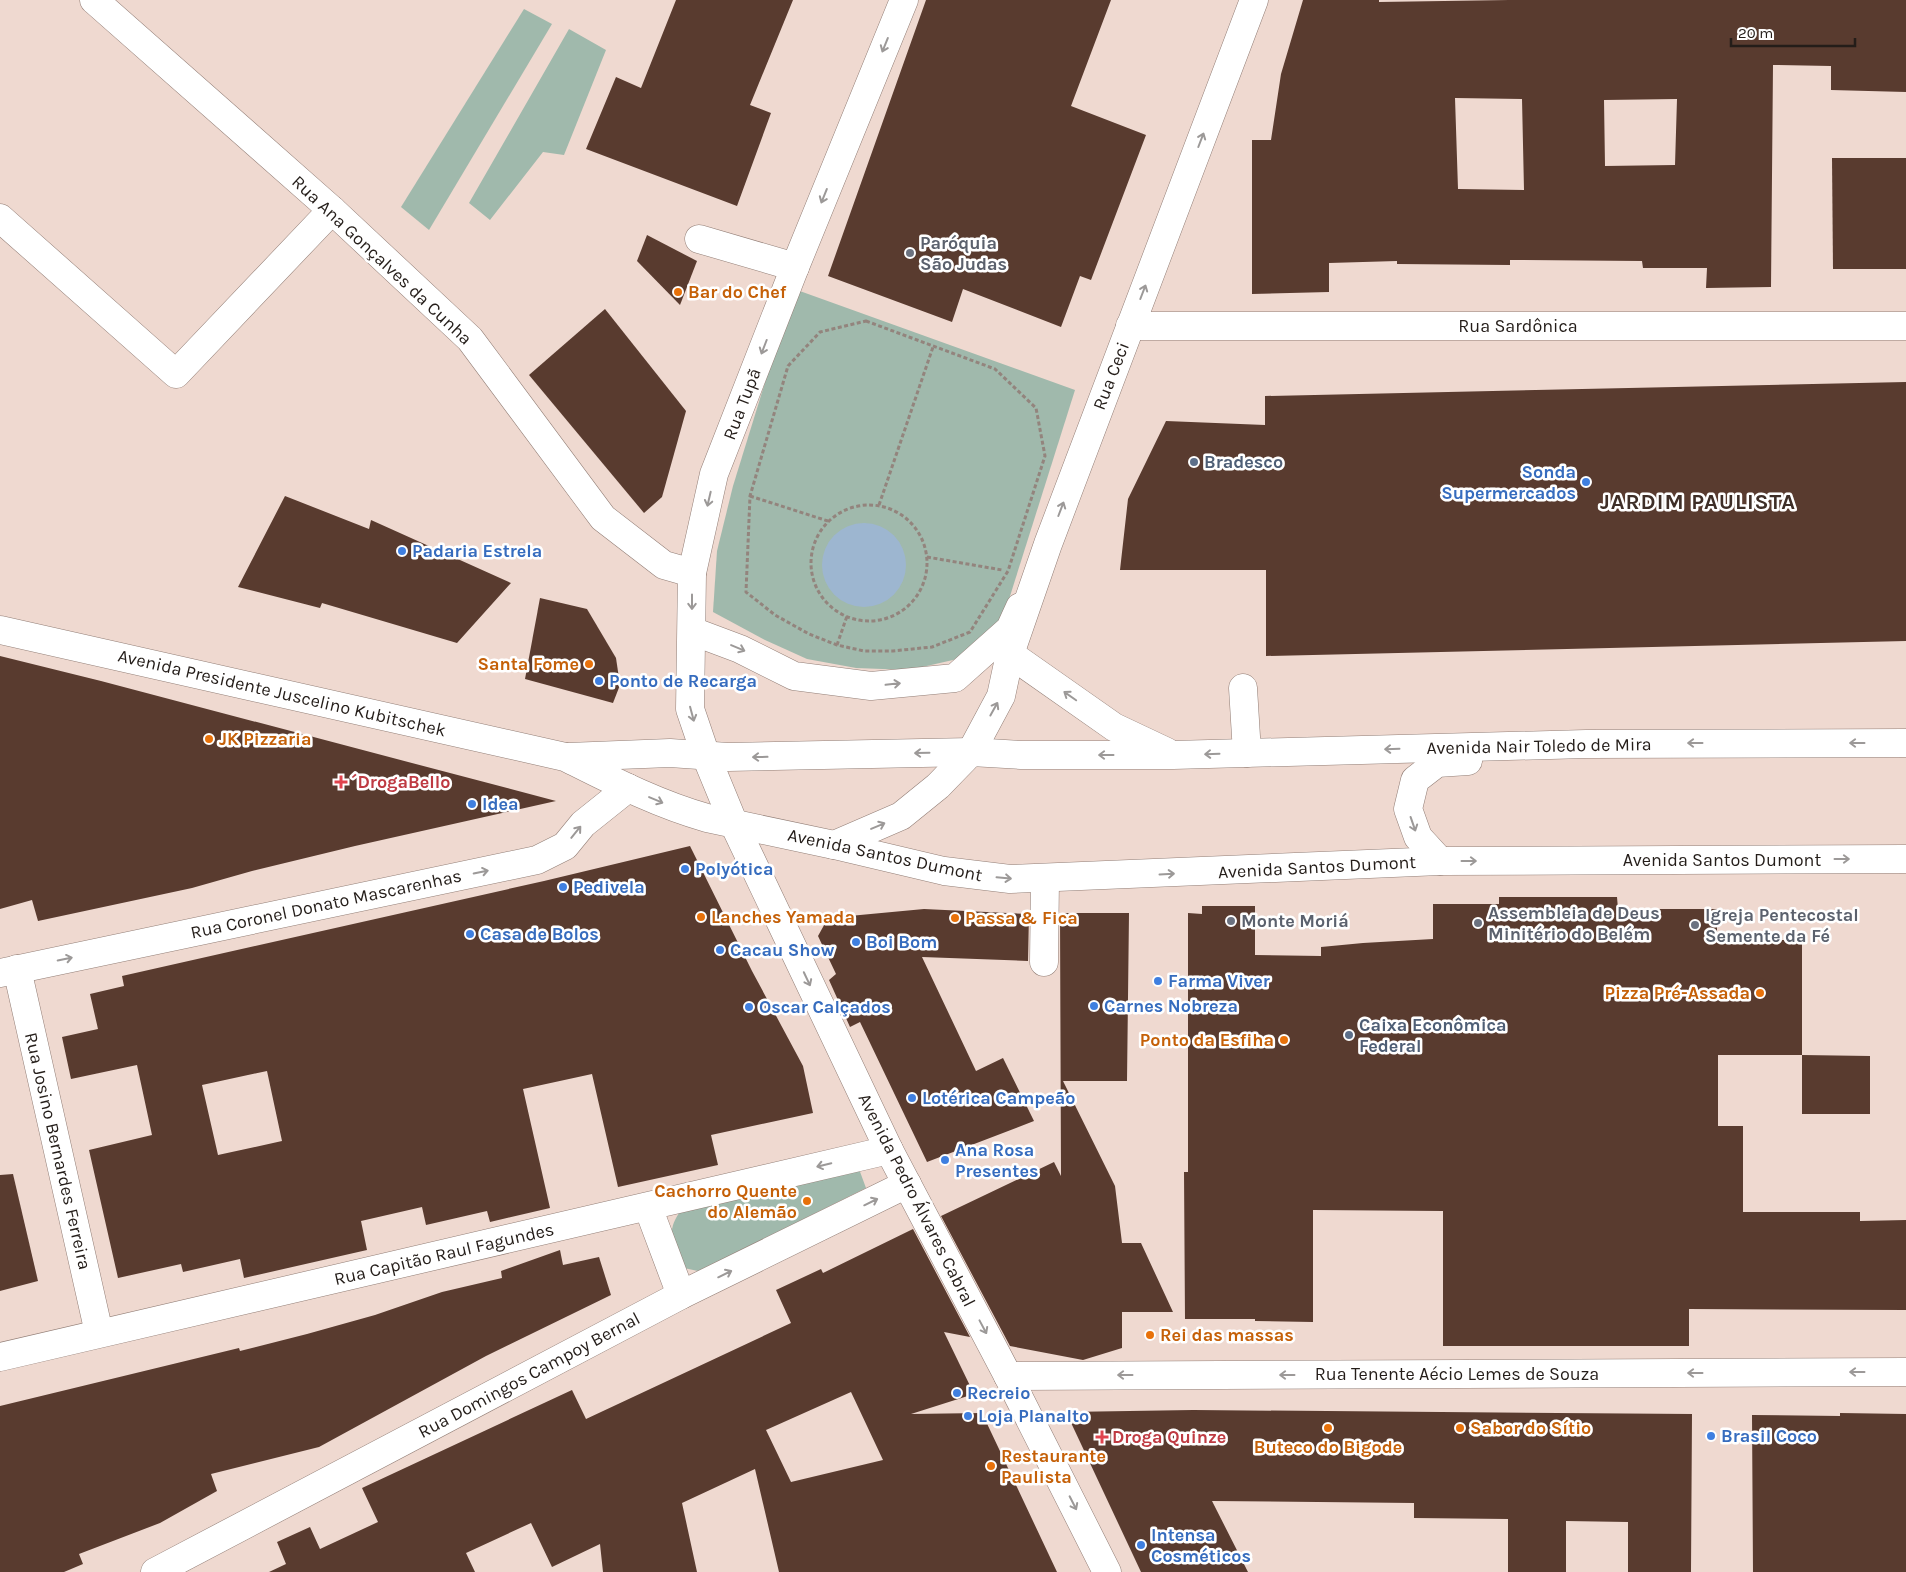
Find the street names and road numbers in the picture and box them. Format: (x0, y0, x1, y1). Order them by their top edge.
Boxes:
street label: Rua Ana Gonçalves da Cunha (287, 171, 477, 349)
street label: Rua Sardônica (1458, 315, 1578, 337)
street label: Rua Ceci (1088, 339, 1134, 413)
street label: Rua Tupã (718, 365, 766, 443)
street label: Avenida Presidente Juscelino Kubitschek (116, 644, 448, 742)
street label: Avenida Nair Toledo de Mira (1426, 733, 1652, 759)
street label: Avenida Santos Dumont (786, 824, 985, 886)
street label: Avenida Santos Dumont (1623, 849, 1821, 871)
street label: Avenida Santos Dumont (1217, 851, 1417, 883)
street label: Rua Coronel Donato Mascarenhas (188, 864, 464, 944)
street label: Rua Josino Bernardes Ferreira (20, 1030, 96, 1272)
street label: Avenida Pedro Álvares Cabral (853, 1089, 981, 1310)
street label: Rua Capitão Raul Fagundes (332, 1218, 556, 1290)
street label: Rua Domingos Campoy Bernal (414, 1307, 644, 1443)
street label: Rua Tenente Aécio Lemes de Souza (1315, 1363, 1599, 1385)

